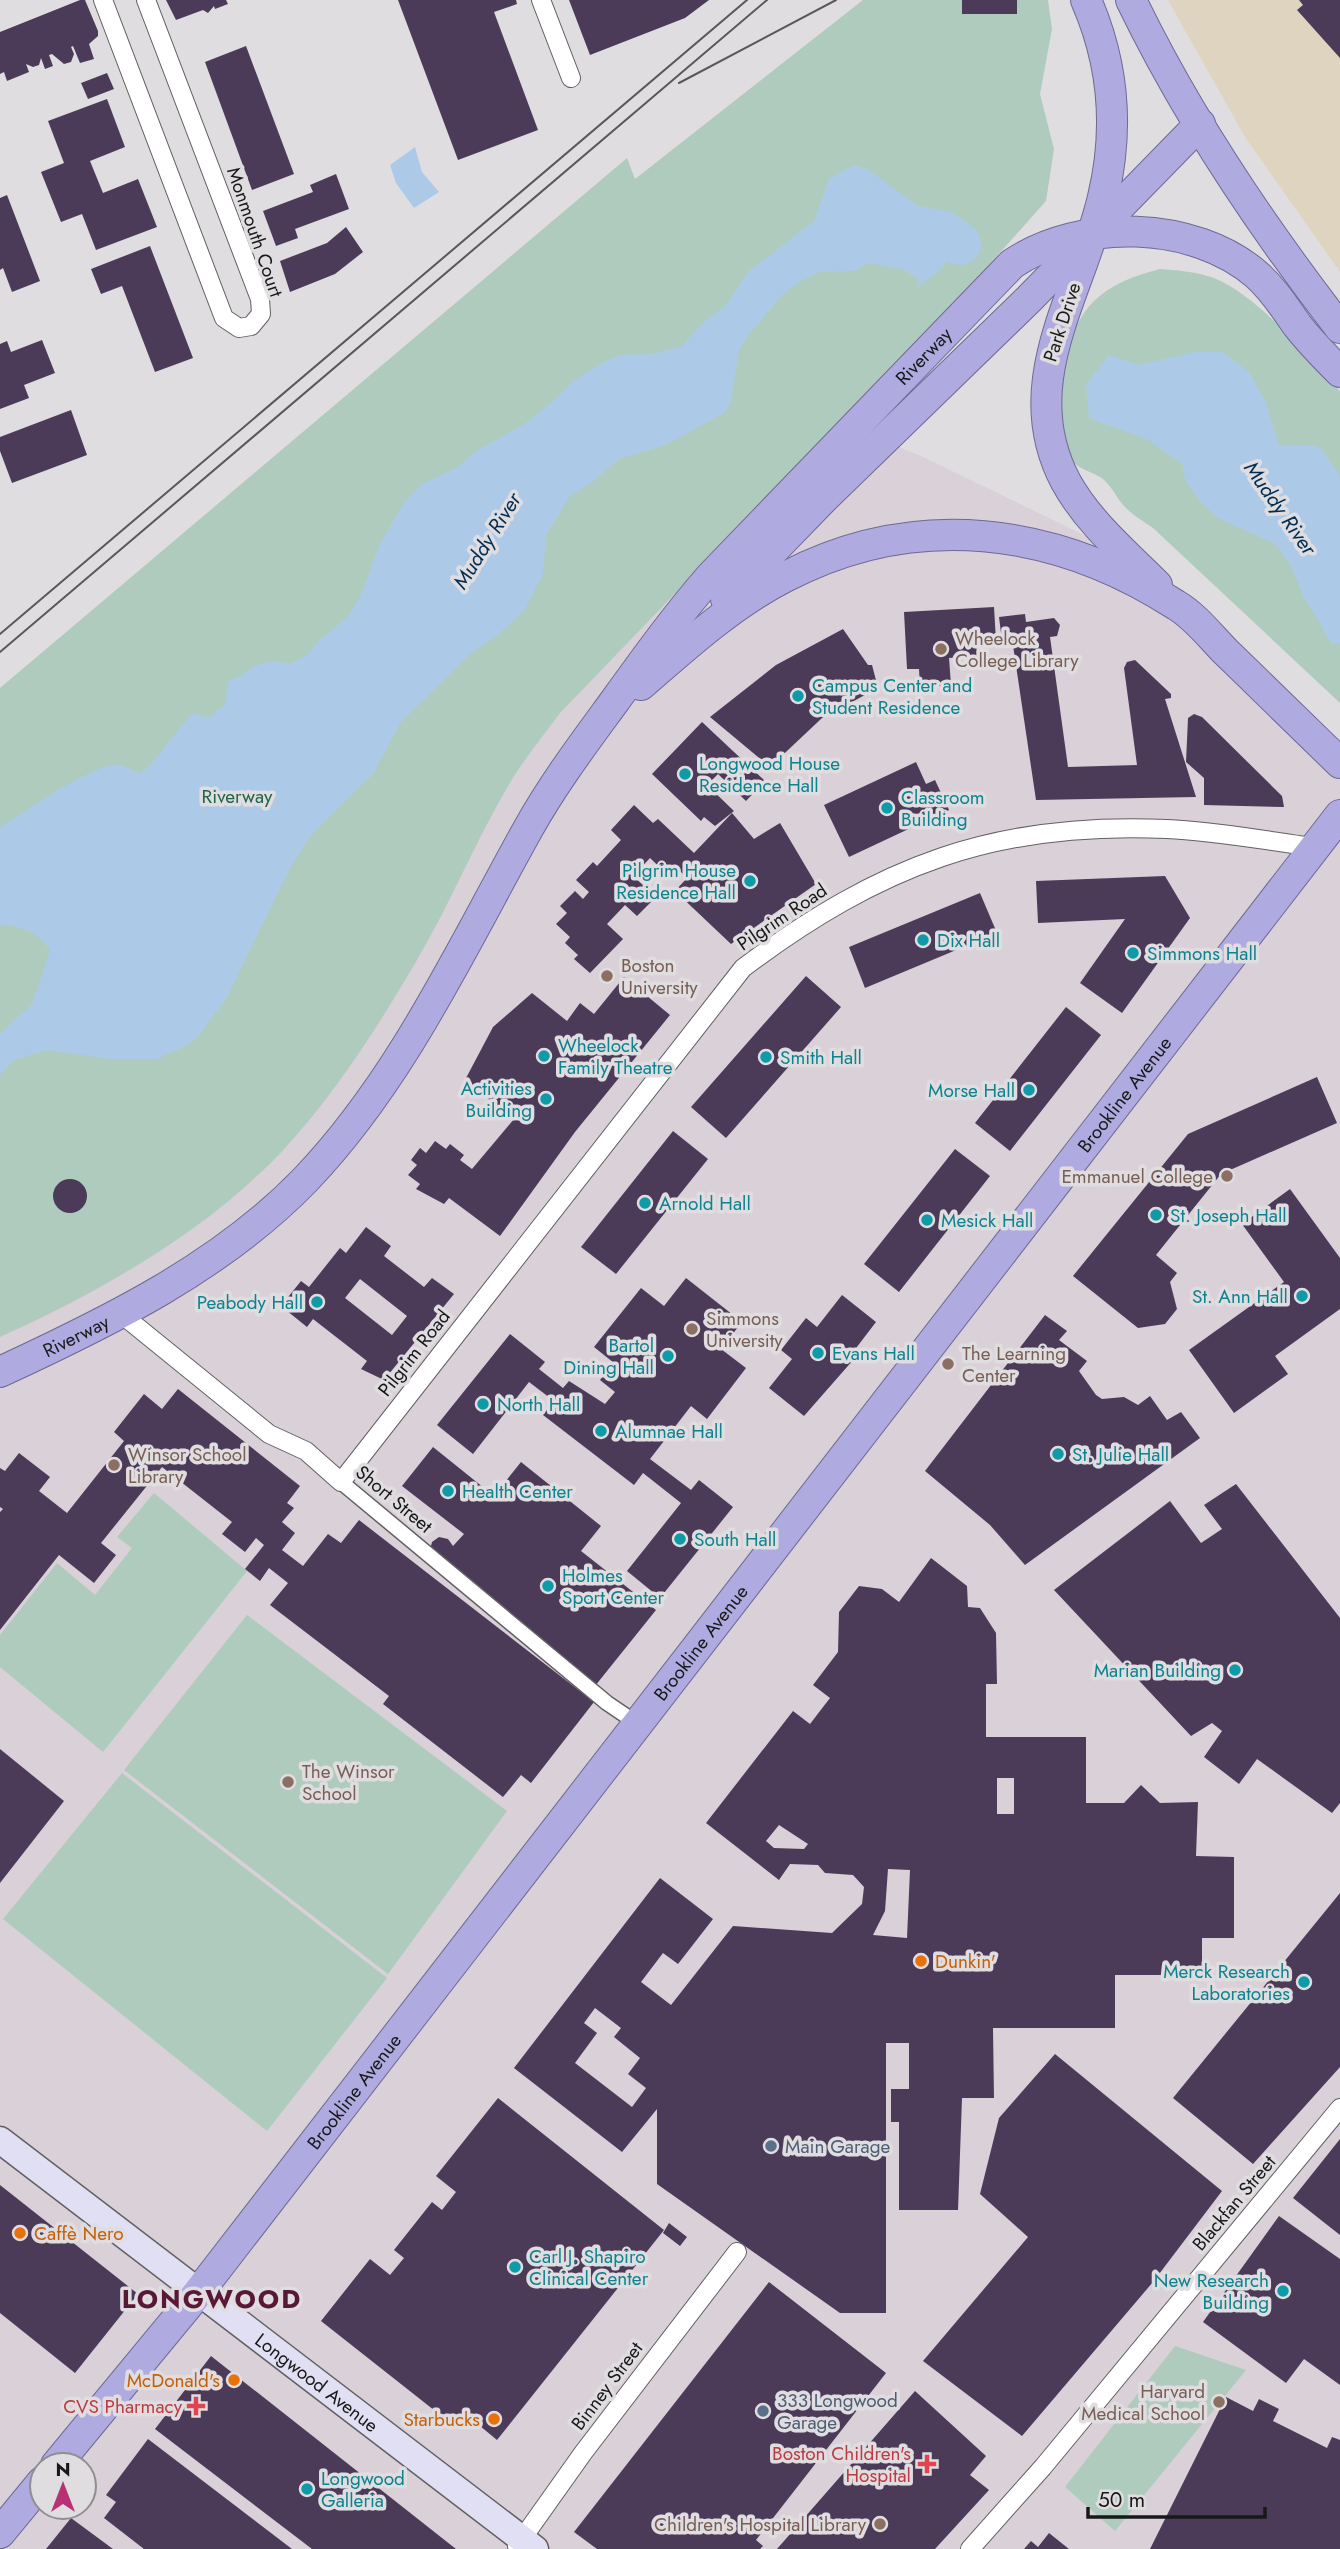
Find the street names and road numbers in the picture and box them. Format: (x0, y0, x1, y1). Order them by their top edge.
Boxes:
street label: Monmouth Court (220, 164, 290, 301)
street label: Park Drive (1037, 279, 1088, 365)
street label: Riverway (889, 321, 958, 391)
street label: Pilgrim Road (732, 877, 832, 957)
street label: Brookline Avenue (1071, 1030, 1178, 1158)
street label: Pilgrim Road (371, 1304, 457, 1402)
street label: Riverway (38, 1308, 114, 1364)
street label: Short Street (350, 1459, 439, 1539)
street label: Brookline Avenue (647, 1579, 754, 1706)
street label: Brookline Avenue (300, 2027, 407, 2155)
street label: Blackfan Street (1186, 2149, 1282, 2257)
street label: Longwood Avenue (250, 2326, 385, 2438)
street label: Binney Street (565, 2336, 649, 2436)

